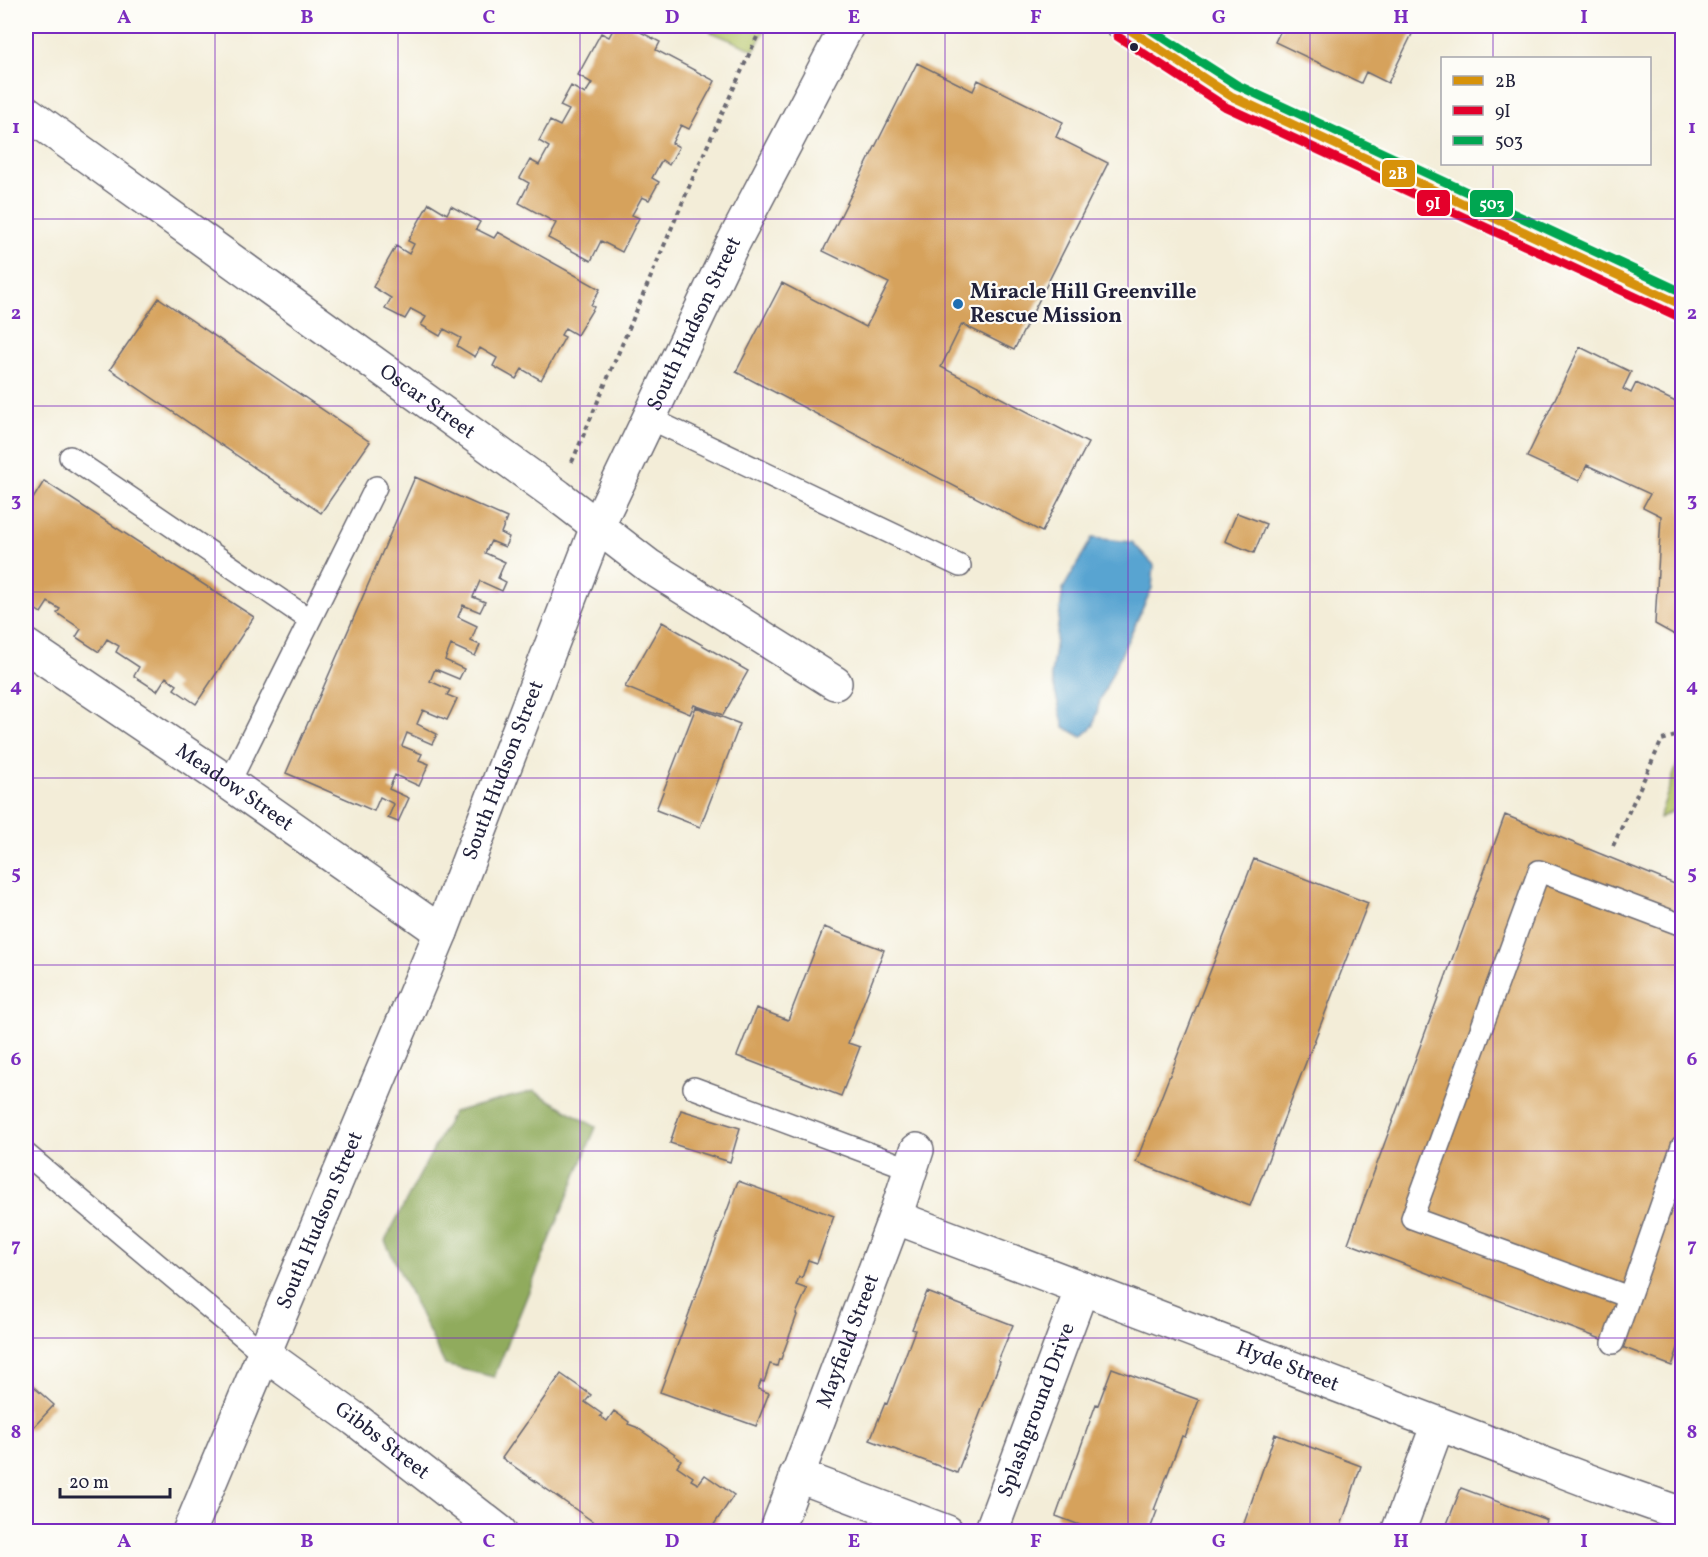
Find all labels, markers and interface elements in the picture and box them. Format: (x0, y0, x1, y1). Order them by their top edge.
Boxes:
text: A (117, 4, 131, 32)
text: B (300, 4, 314, 32)
text: C (483, 4, 496, 32)
text: D (665, 4, 679, 32)
text: E (848, 4, 860, 32)
text: F (1030, 4, 1042, 32)
text: G (1212, 4, 1226, 32)
text: H (1393, 4, 1409, 32)
text: I (1580, 4, 1588, 32)
unlabelled marker (1128, 41, 1140, 53)
legend (1441, 57, 1651, 165)
text: 2B (1495, 70, 1516, 95)
text: 9I (1495, 100, 1511, 125)
text: 1 (12, 114, 20, 142)
text: 1 (1688, 114, 1696, 142)
text: 503 (1495, 130, 1523, 155)
line badge: 2B (1381, 159, 1416, 188)
text: 2B (1388, 164, 1408, 186)
line badge: 9I (1416, 189, 1451, 217)
line badge: 503 (1469, 189, 1514, 218)
text: 9I (1426, 194, 1440, 216)
text: 503 (1479, 194, 1505, 216)
street label: South Hudson Street (640, 231, 749, 416)
place label: Miracle Hill Greenville Rescue Mission (970, 278, 1196, 331)
marker: Miracle Hill Greenville Rescue Mission (951, 297, 965, 311)
text: 2 (11, 300, 21, 328)
text: 2 (1687, 300, 1697, 328)
street label: Oscar Street (373, 357, 481, 446)
text: 3 (11, 487, 21, 515)
text: 3 (1687, 487, 1697, 515)
text: 4 (10, 673, 22, 701)
text: 4 (1686, 673, 1698, 701)
street label: South Hudson Street (456, 676, 551, 864)
street label: Meadow Street (170, 737, 299, 838)
text: 5 (11, 860, 21, 888)
text: 5 (1687, 860, 1697, 888)
text: 6 (11, 1046, 22, 1074)
text: 6 (1687, 1046, 1698, 1074)
street label: South Hudson Street (270, 1127, 370, 1314)
text: 7 (11, 1232, 21, 1260)
text: 7 (1687, 1232, 1697, 1260)
street label: Mayfield Street (810, 1270, 887, 1412)
street label: Splashground Drive (991, 1319, 1082, 1502)
street label: Hyde Street (1232, 1334, 1343, 1399)
street label: Gibbs Street (329, 1395, 436, 1487)
text: 8 (11, 1419, 21, 1447)
text: 8 (1687, 1419, 1697, 1447)
scale bar (60, 1461, 170, 1499)
text: 20 m (69, 1471, 109, 1496)
text: A (117, 1528, 131, 1556)
text: B (300, 1528, 314, 1556)
text: C (483, 1528, 496, 1556)
text: D (665, 1528, 679, 1556)
text: E (848, 1528, 860, 1556)
text: F (1030, 1528, 1042, 1556)
text: G (1212, 1528, 1226, 1556)
text: H (1393, 1528, 1409, 1556)
text: I (1580, 1528, 1588, 1556)

